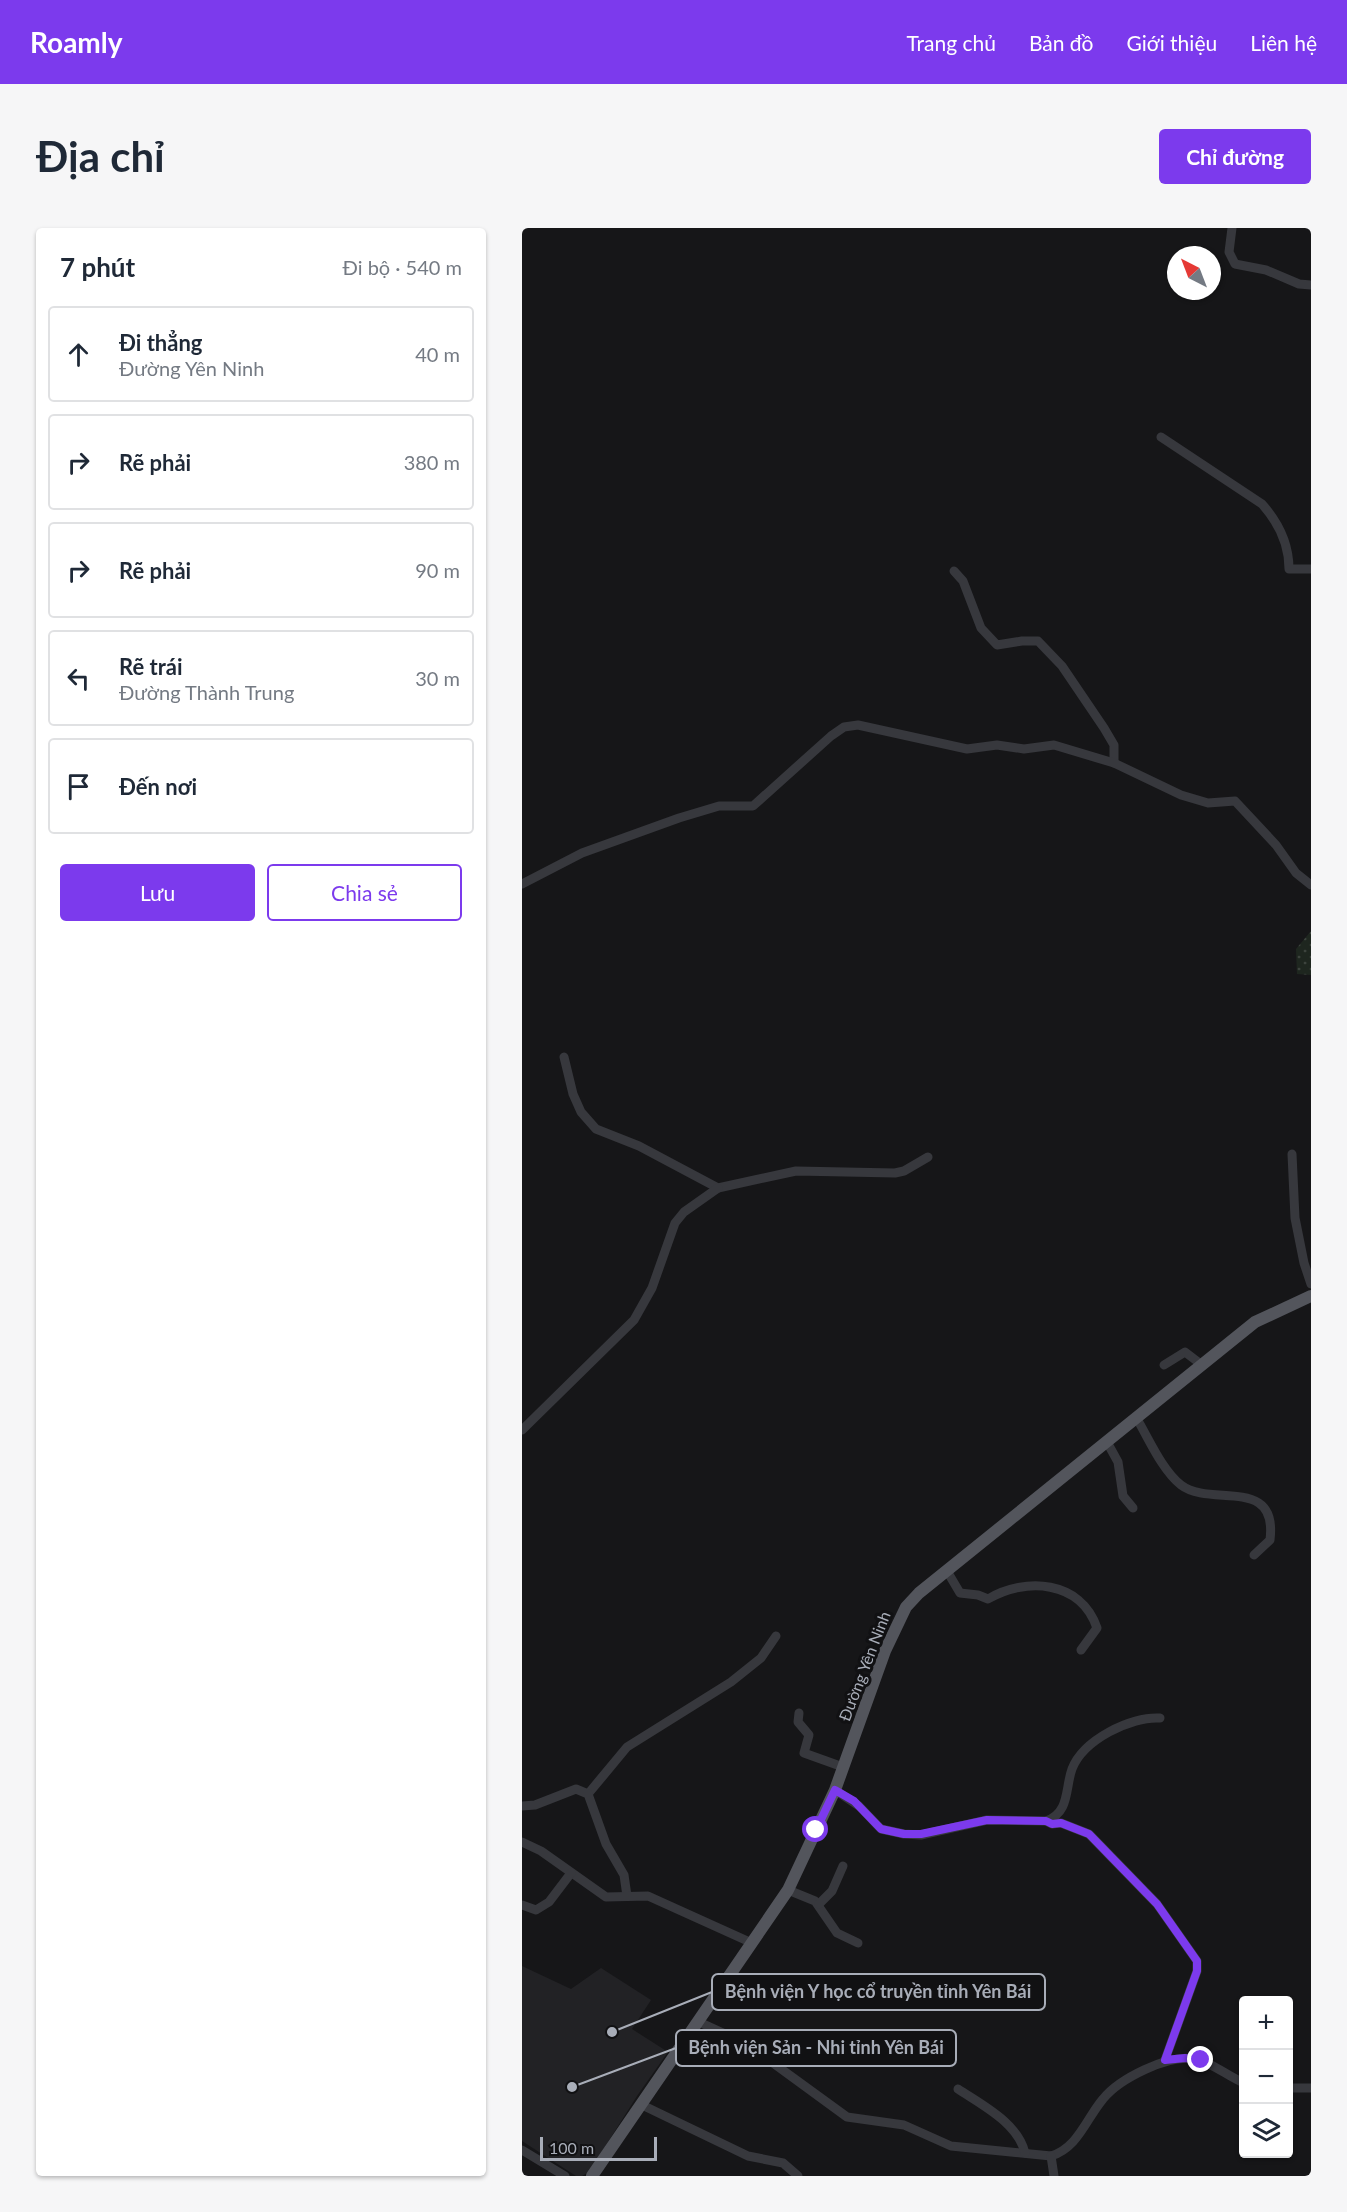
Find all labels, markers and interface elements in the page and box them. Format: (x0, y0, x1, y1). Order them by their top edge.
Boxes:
text: Roamly (30, 25, 123, 59)
text: Trang chủ (906, 30, 996, 55)
text: Bản đồ (1029, 30, 1094, 55)
text: Giới thiệu (1127, 30, 1217, 55)
text: Liên hệ (1250, 30, 1317, 55)
button: Chỉ đường (1159, 129, 1311, 184)
text: Địa chỉ (36, 131, 165, 181)
north arrow (1167, 246, 1221, 300)
text: 7 phút (60, 251, 135, 283)
text: Đi bộ · 540 m (343, 255, 462, 279)
text: Đi thẳng (119, 329, 202, 356)
icon: ahead (62, 338, 95, 371)
text: 40 m (415, 342, 460, 366)
text: Đường Yên Ninh (119, 356, 264, 380)
icon: right (62, 446, 95, 479)
text: Rẽ phải (119, 449, 191, 476)
text: 380 m (404, 450, 460, 474)
icon: right (62, 554, 95, 587)
text: Rẽ phải (119, 557, 191, 584)
text: 90 m (415, 558, 460, 582)
text: Rẽ trái (119, 653, 183, 680)
icon: left (62, 662, 95, 695)
text: 30 m (415, 666, 460, 690)
text: Đường Thành Trung (119, 680, 294, 704)
icon: arrive (62, 770, 95, 803)
text: Đến nơi (119, 773, 197, 800)
button: Lưu (60, 864, 255, 921)
button: Chia sẻ (267, 864, 462, 921)
street label: Đường Yên Ninh (834, 1608, 894, 1724)
route start (802, 1816, 828, 1842)
callout: Bệnh viện Y học cổ truyền tỉnh Yên Bái (712, 1974, 1045, 2010)
text: Bệnh viện Y học cổ truyền tỉnh Yên Bái (725, 1980, 1031, 2002)
map controls (1239, 1996, 1293, 2158)
button: + (1239, 1996, 1293, 2050)
callout: Bệnh viện Sản - Nhi tỉnh Yên Bái (676, 2030, 956, 2066)
text: Bệnh viện Sản - Nhi tỉnh Yên Bái (688, 2036, 944, 2058)
route end (1187, 2046, 1213, 2072)
button: − (1239, 2050, 1293, 2104)
button: layers (1239, 2104, 1293, 2158)
scale bar (540, 2134, 657, 2162)
text: 100 m (549, 2138, 594, 2157)

